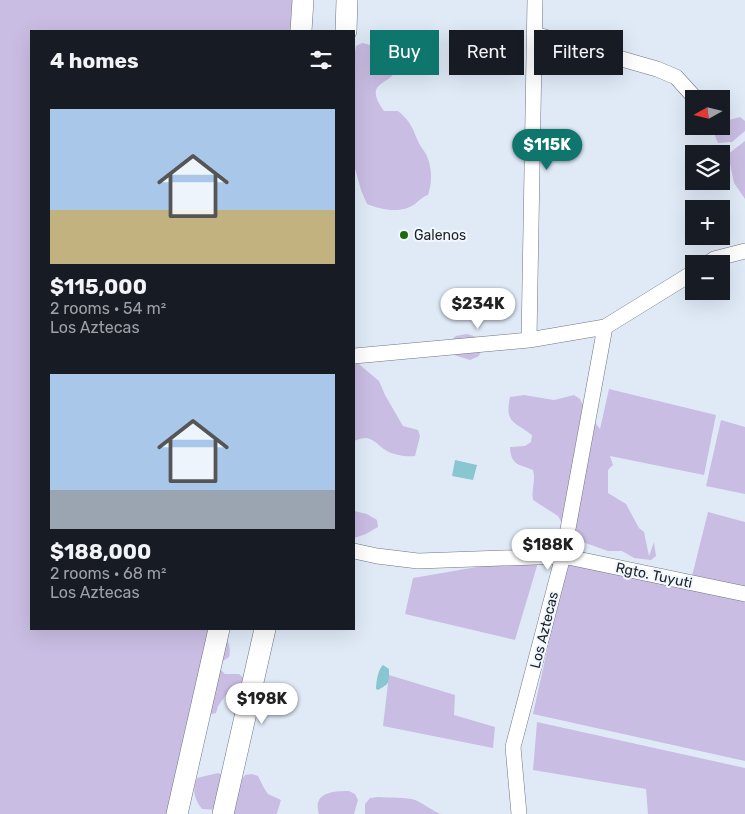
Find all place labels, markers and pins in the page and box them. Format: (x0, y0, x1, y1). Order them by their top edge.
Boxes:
pin: $115K (512, 128, 582, 171)
place label: Galenos (414, 227, 466, 244)
marker: Galenos (398, 229, 410, 241)
pin: $234K (443, 288, 513, 330)
pin: $188K (513, 528, 583, 571)
pin: $198K (227, 682, 297, 725)

